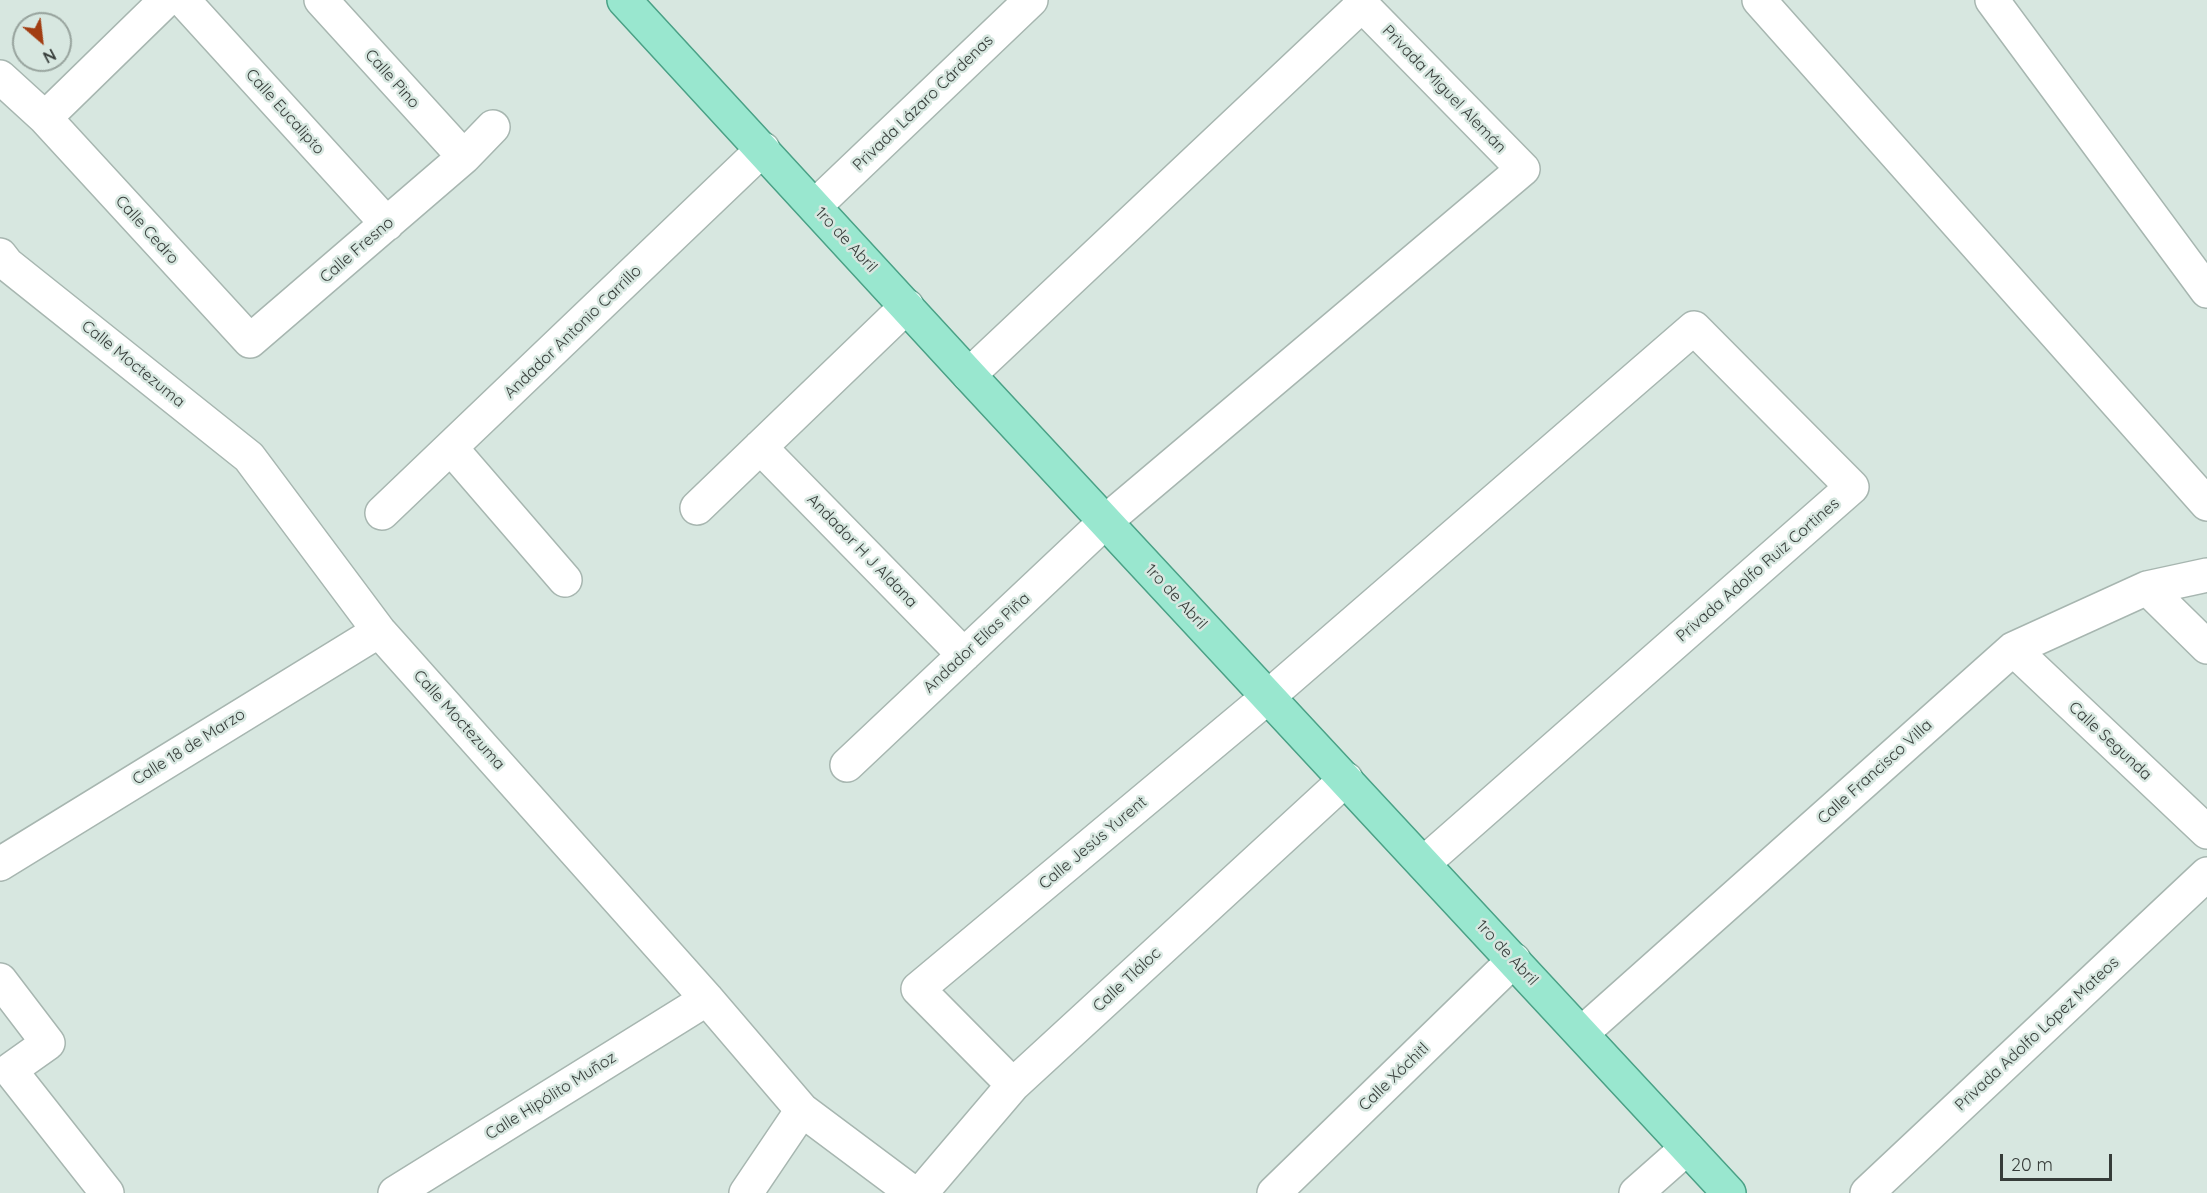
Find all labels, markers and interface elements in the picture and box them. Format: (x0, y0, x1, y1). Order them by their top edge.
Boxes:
north arrow (12, 12, 72, 72)
street label: Privada Miguel Alemán (1378, 21, 1510, 157)
street label: Privada Lázaro Cárdenas (849, 31, 997, 175)
text: N (40, 45, 59, 68)
street label: Calle Pino (361, 46, 423, 112)
street label: Calle Eucalipto (242, 65, 328, 159)
street label: Calle Cedro (111, 192, 183, 268)
street label: 1ro de Abril (811, 203, 881, 277)
street label: Calle Fresno (316, 213, 398, 287)
street label: Andador Antonio Carrillo (501, 262, 645, 402)
street label: Calle Moctezuma (77, 316, 189, 412)
street label: Andador H J Aldana (803, 490, 921, 612)
street label: Privada Adolfo Ruiz Cortines (1673, 494, 1843, 646)
street label: 1ro de Abril (1141, 560, 1211, 634)
street label: Andador Elías Piña (920, 589, 1034, 697)
street label: Calle Moctezuma (409, 666, 509, 774)
street label: Calle Segunda (2065, 698, 2155, 784)
street label: Calle 18 de Marzo (129, 705, 249, 789)
street label: Calle Francisco Villa (1814, 716, 1936, 828)
street label: Calle Jesús Yurent (1035, 792, 1151, 894)
street label: 1ro de Abril (1472, 916, 1542, 990)
street label: Calle Tláloc (1089, 944, 1165, 1016)
street label: Privada Adolfo López Mateos (1951, 953, 2123, 1115)
street label: Calle Xóchitl (1355, 1039, 1433, 1115)
street label: Calle Hipólito Muñoz (482, 1048, 620, 1144)
scale bar (2003, 1142, 2116, 1180)
text: 20 m (2011, 1153, 2053, 1176)

